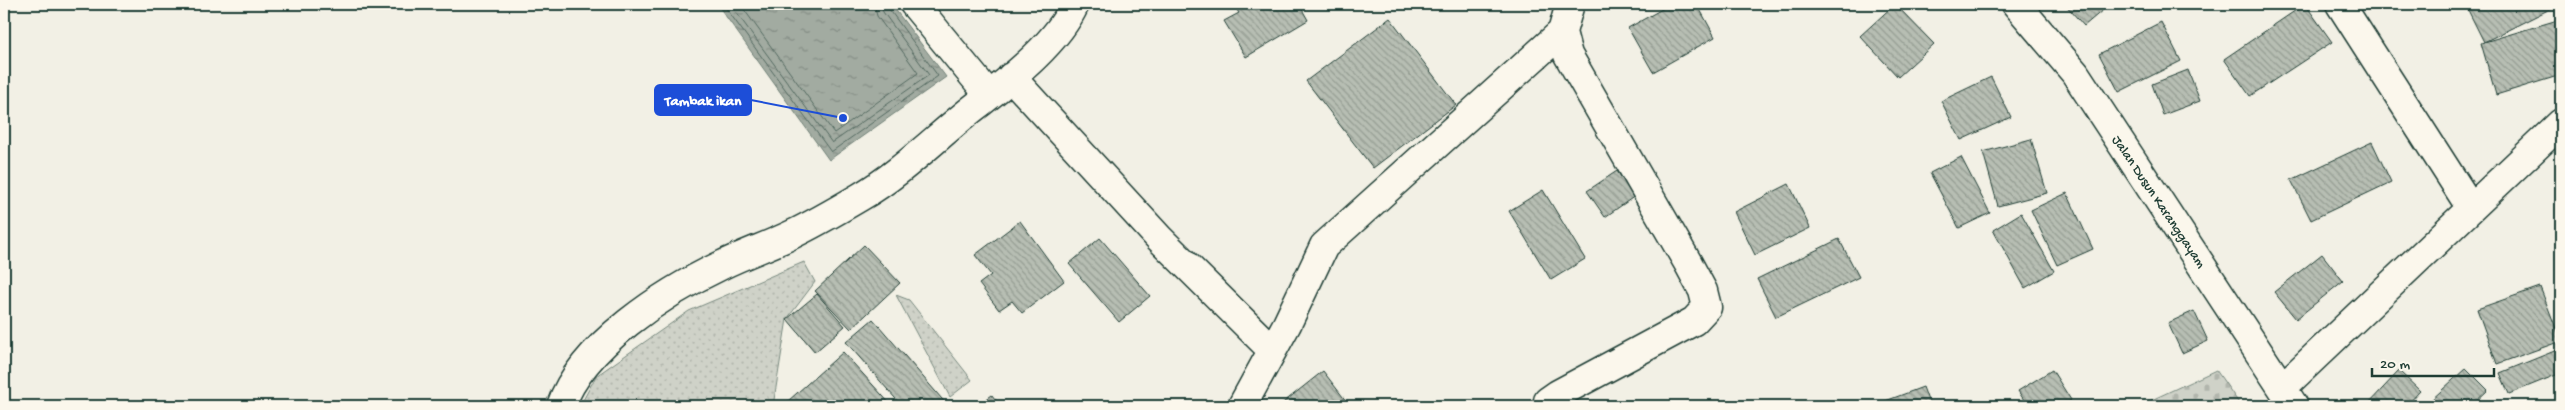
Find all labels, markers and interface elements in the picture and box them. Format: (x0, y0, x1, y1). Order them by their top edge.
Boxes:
callout: Tambak ikan (655, 85, 751, 115)
text: Tambak ikan (664, 93, 742, 111)
street label: Jalan Dusun Karanggayam (2107, 133, 2209, 272)
scale bar (2372, 345, 2495, 377)
text: 20 m (2380, 356, 2410, 374)

